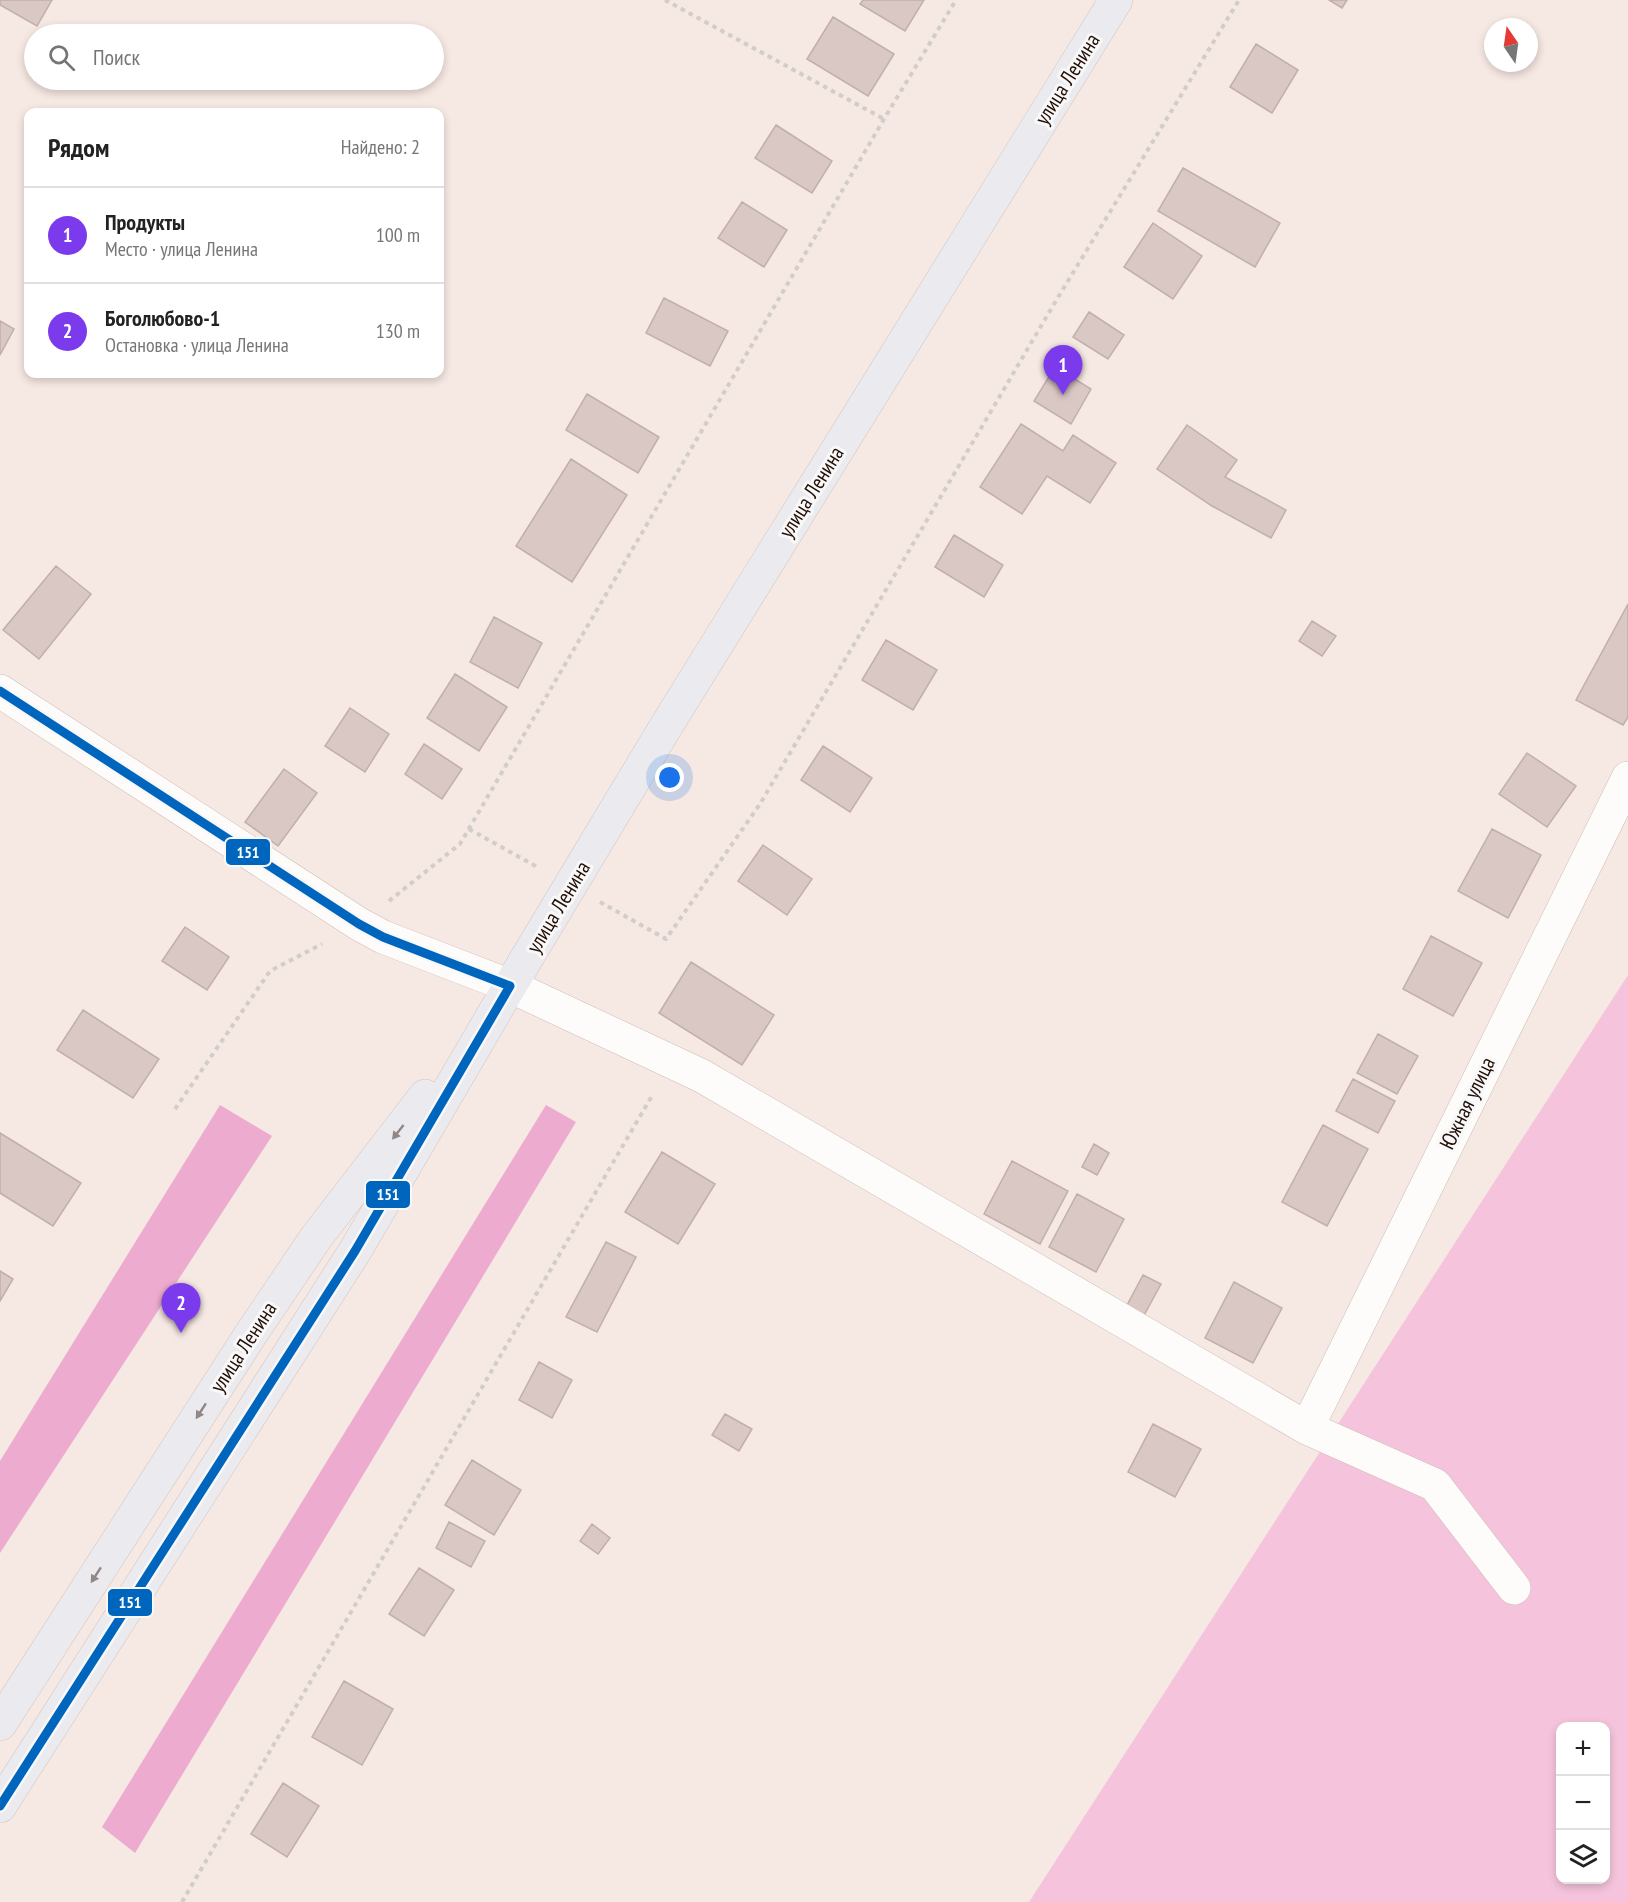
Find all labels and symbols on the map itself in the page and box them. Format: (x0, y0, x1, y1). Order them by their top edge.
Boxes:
north arrow (1484, 18, 1538, 72)
street label: улица Ленина (1028, 28, 1106, 130)
pin: 1 (1044, 346, 1082, 395)
street label: улица Ленина (772, 441, 850, 543)
your location (655, 763, 684, 792)
line badge: 151 (225, 838, 271, 866)
text: 151 (237, 842, 259, 862)
street label: улица Ленина (520, 856, 596, 958)
street label: Южная улица (1433, 1052, 1501, 1154)
one-way arrow (392, 1124, 404, 1139)
line badge: 151 (365, 1180, 411, 1209)
text: 151 (377, 1184, 399, 1204)
pin: 2 (162, 1284, 201, 1333)
street label: улица Ленина (204, 1297, 282, 1397)
one-way arrow (196, 1403, 207, 1419)
one-way arrow (90, 1567, 101, 1583)
line badge: 151 (107, 1588, 153, 1617)
text: 151 (119, 1592, 141, 1612)

